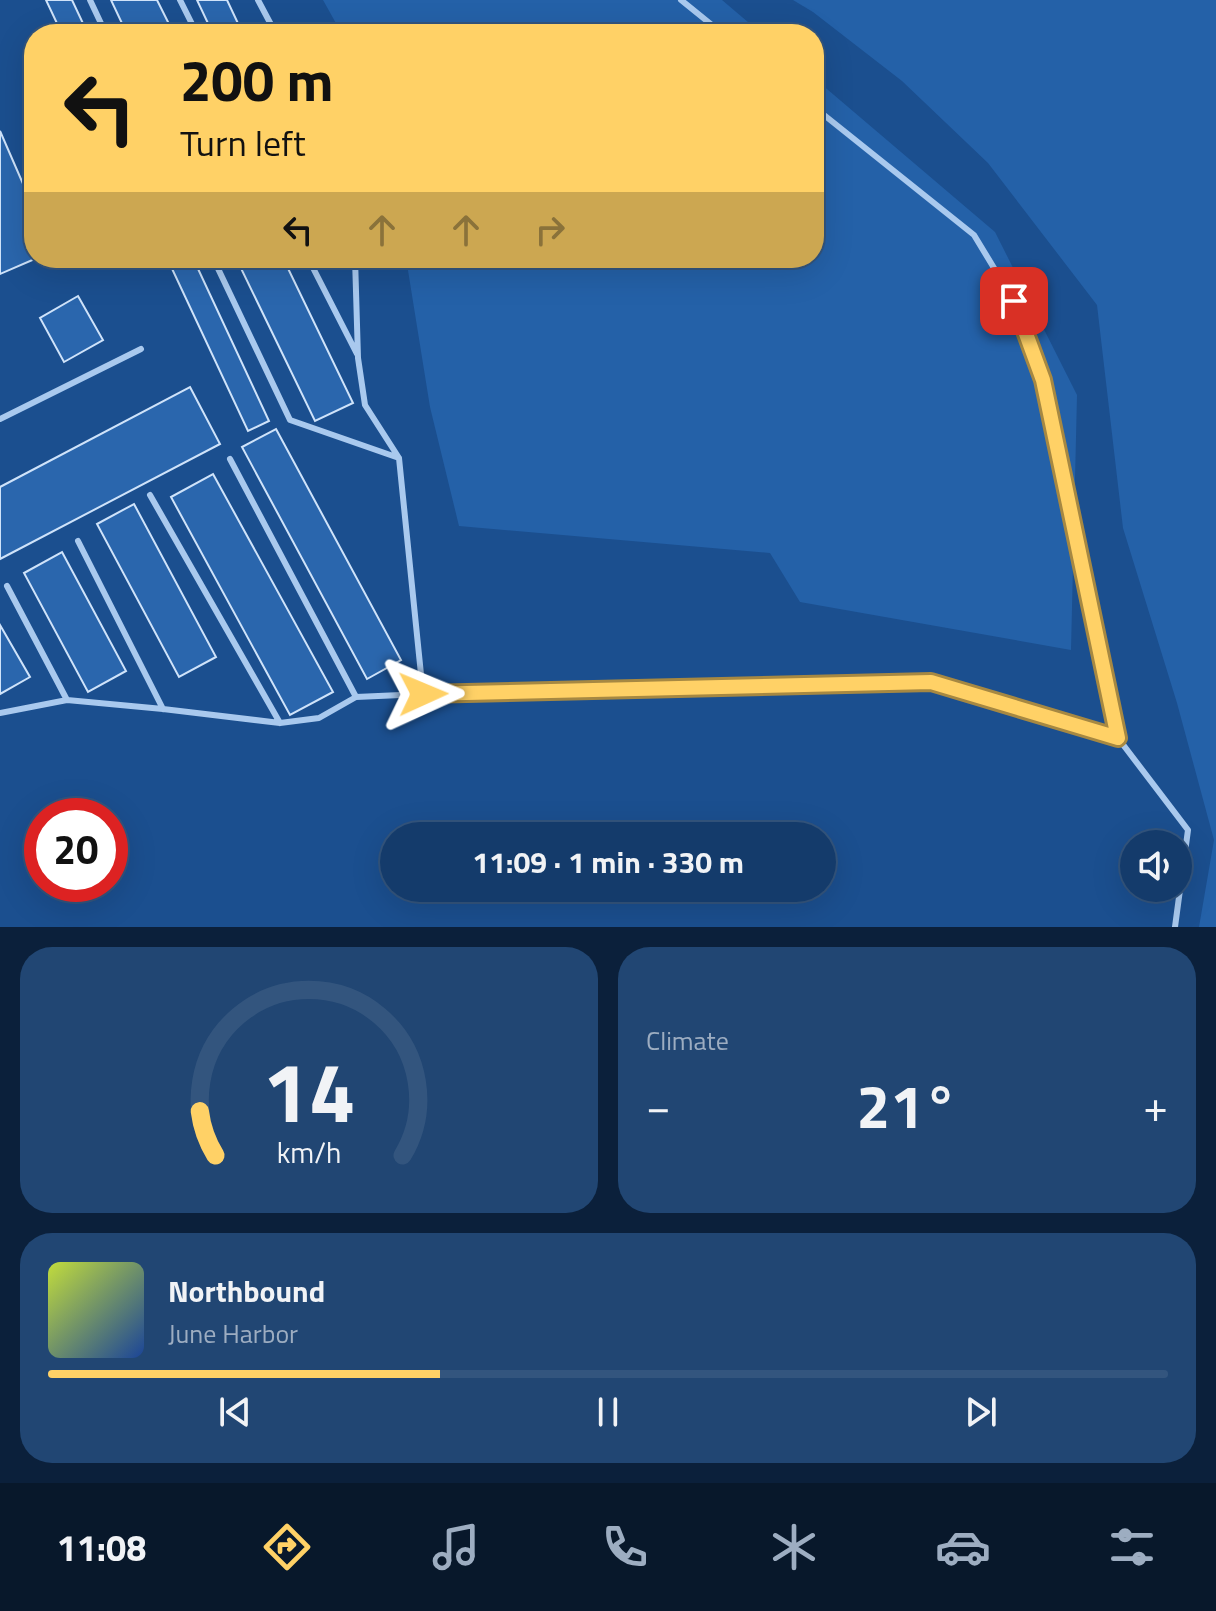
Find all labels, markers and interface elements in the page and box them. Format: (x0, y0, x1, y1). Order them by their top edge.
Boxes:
text: 200 m (180, 38, 333, 123)
icon: left (48, 56, 152, 160)
text: Turn left (180, 115, 306, 170)
icon: left (276, 208, 320, 252)
icon: ahead (360, 208, 404, 252)
icon: ahead (444, 208, 488, 252)
icon: right (528, 208, 572, 252)
pin (980, 267, 1048, 335)
icon: arrive (992, 279, 1036, 323)
position arrow (381, 652, 465, 736)
speed limit sign: 20 (24, 798, 128, 902)
map controls (1120, 830, 1192, 902)
button: sound (1120, 830, 1192, 902)
text: 11:09 · 1 min · 330 m (472, 839, 744, 885)
text: Climate (646, 1021, 729, 1060)
text: 14 (262, 1028, 356, 1154)
text: 21° (857, 1060, 957, 1151)
text: − (646, 1072, 671, 1139)
text: + (1143, 1072, 1168, 1139)
text: km/h (277, 1131, 341, 1174)
text: Northbound (168, 1268, 325, 1314)
text: June Harbor (168, 1314, 298, 1353)
icon: previous (213, 1390, 257, 1434)
icon: pause (586, 1390, 630, 1434)
icon: next (959, 1390, 1003, 1434)
icon: directions (259, 1519, 315, 1575)
icon: music (428, 1519, 484, 1575)
icon: phone (597, 1519, 653, 1575)
icon: climate (766, 1519, 822, 1575)
icon: car (935, 1519, 991, 1575)
icon: filters (1104, 1519, 1160, 1575)
text: 11:08 (56, 1520, 146, 1575)

